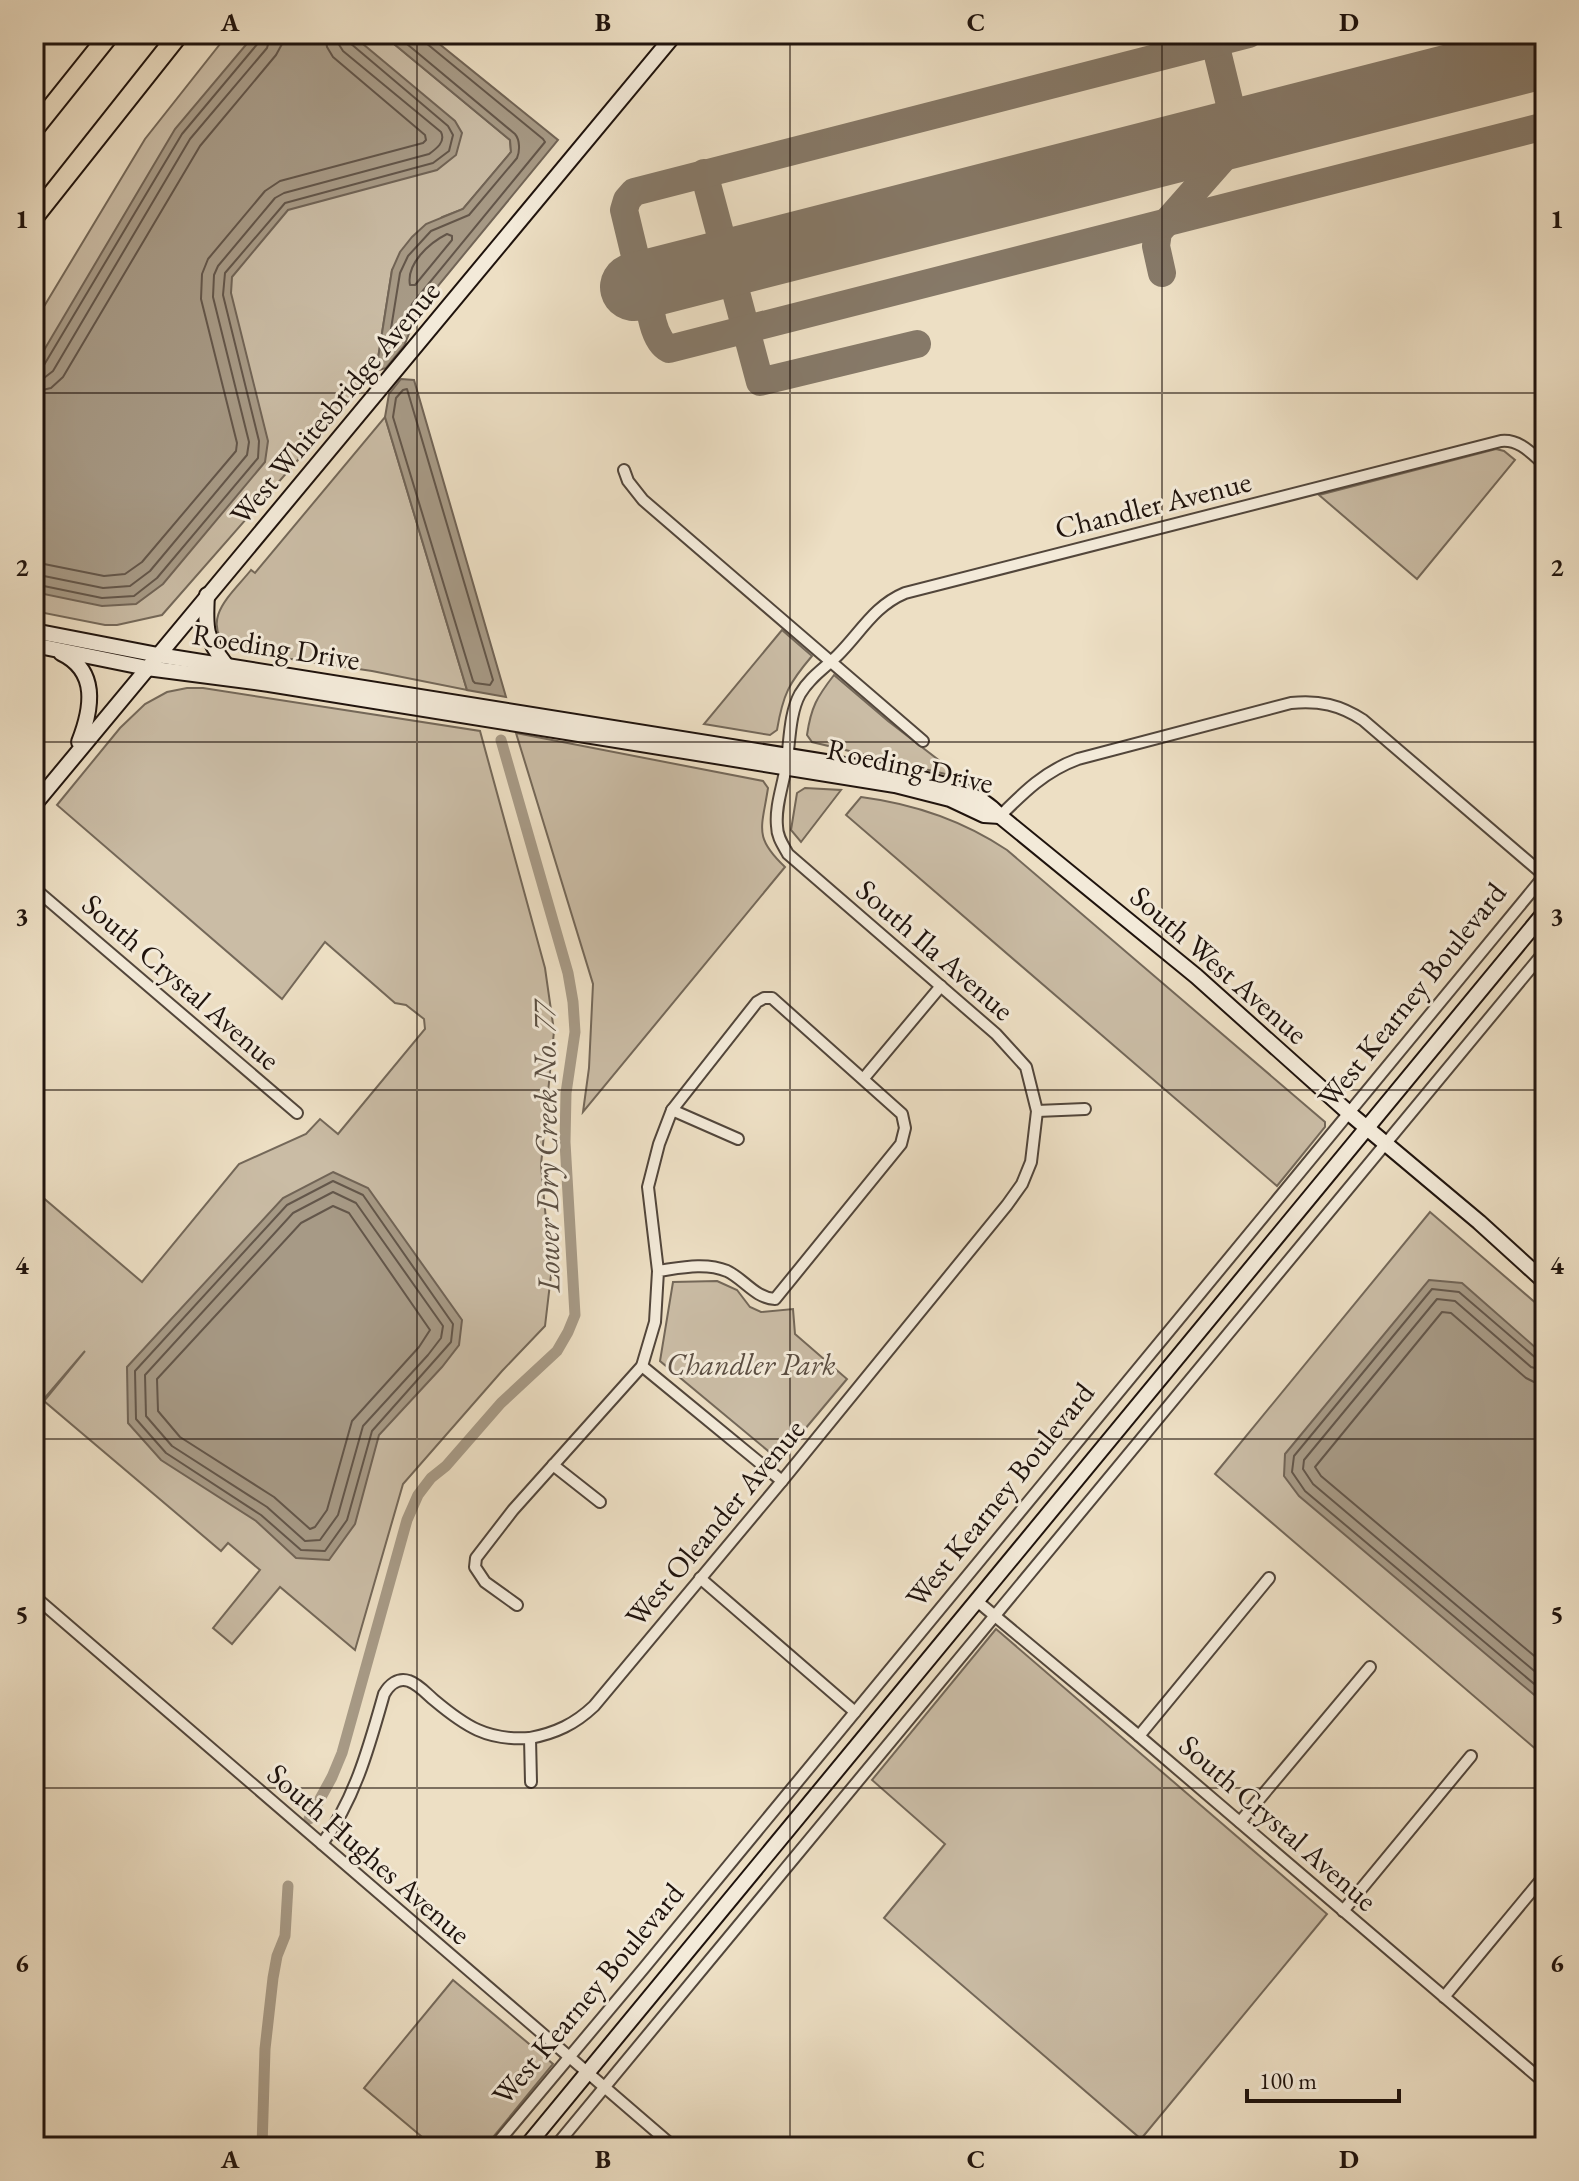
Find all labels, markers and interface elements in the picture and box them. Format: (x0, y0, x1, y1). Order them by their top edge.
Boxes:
text: A (220, 5, 240, 39)
text: B (595, 5, 611, 39)
text: C (967, 5, 985, 39)
text: D (1339, 5, 1359, 39)
text: 1 (15, 202, 29, 236)
text: 1 (1550, 202, 1564, 236)
street label: West Whitesbridge Avenue (221, 272, 448, 533)
street label: Chandler Avenue (1051, 461, 1255, 548)
text: 2 (15, 550, 29, 584)
text: 2 (1550, 550, 1564, 584)
street label: Roeding Drive (189, 614, 363, 679)
street label: Roeding Drive (823, 729, 997, 802)
street label: South Ila Avenue (848, 870, 1022, 1029)
street label: West Kearney Boulevard (1309, 873, 1515, 1115)
street label: South West Avenue (1122, 877, 1316, 1052)
street label: South Crystal Avenue (74, 885, 289, 1078)
text: 3 (15, 899, 29, 933)
text: 3 (1550, 899, 1564, 933)
water label: Lower Dry Creek No. 77 (522, 998, 570, 1294)
text: 4 (15, 1248, 29, 1282)
text: 4 (1550, 1248, 1564, 1282)
park label: Chandler Park (666, 1345, 836, 1384)
street label: West Kearney Boulevard (897, 1373, 1103, 1615)
street label: West Oleander Avenue (616, 1411, 813, 1635)
text: 5 (15, 1597, 29, 1631)
text: 5 (1550, 1597, 1564, 1631)
street label: South Crystal Avenue (1171, 1726, 1386, 1919)
street label: South Hughes Avenue (259, 1754, 479, 1953)
street label: West Kearney Boulevard (483, 1874, 693, 2113)
text: 6 (15, 1946, 29, 1980)
text: 6 (1550, 1946, 1564, 1980)
scale bar (1247, 2053, 1399, 2103)
text: 100 m (1259, 2065, 1317, 2096)
text: A (220, 2142, 240, 2176)
text: B (595, 2142, 611, 2176)
text: C (967, 2142, 985, 2176)
text: D (1339, 2142, 1359, 2176)

